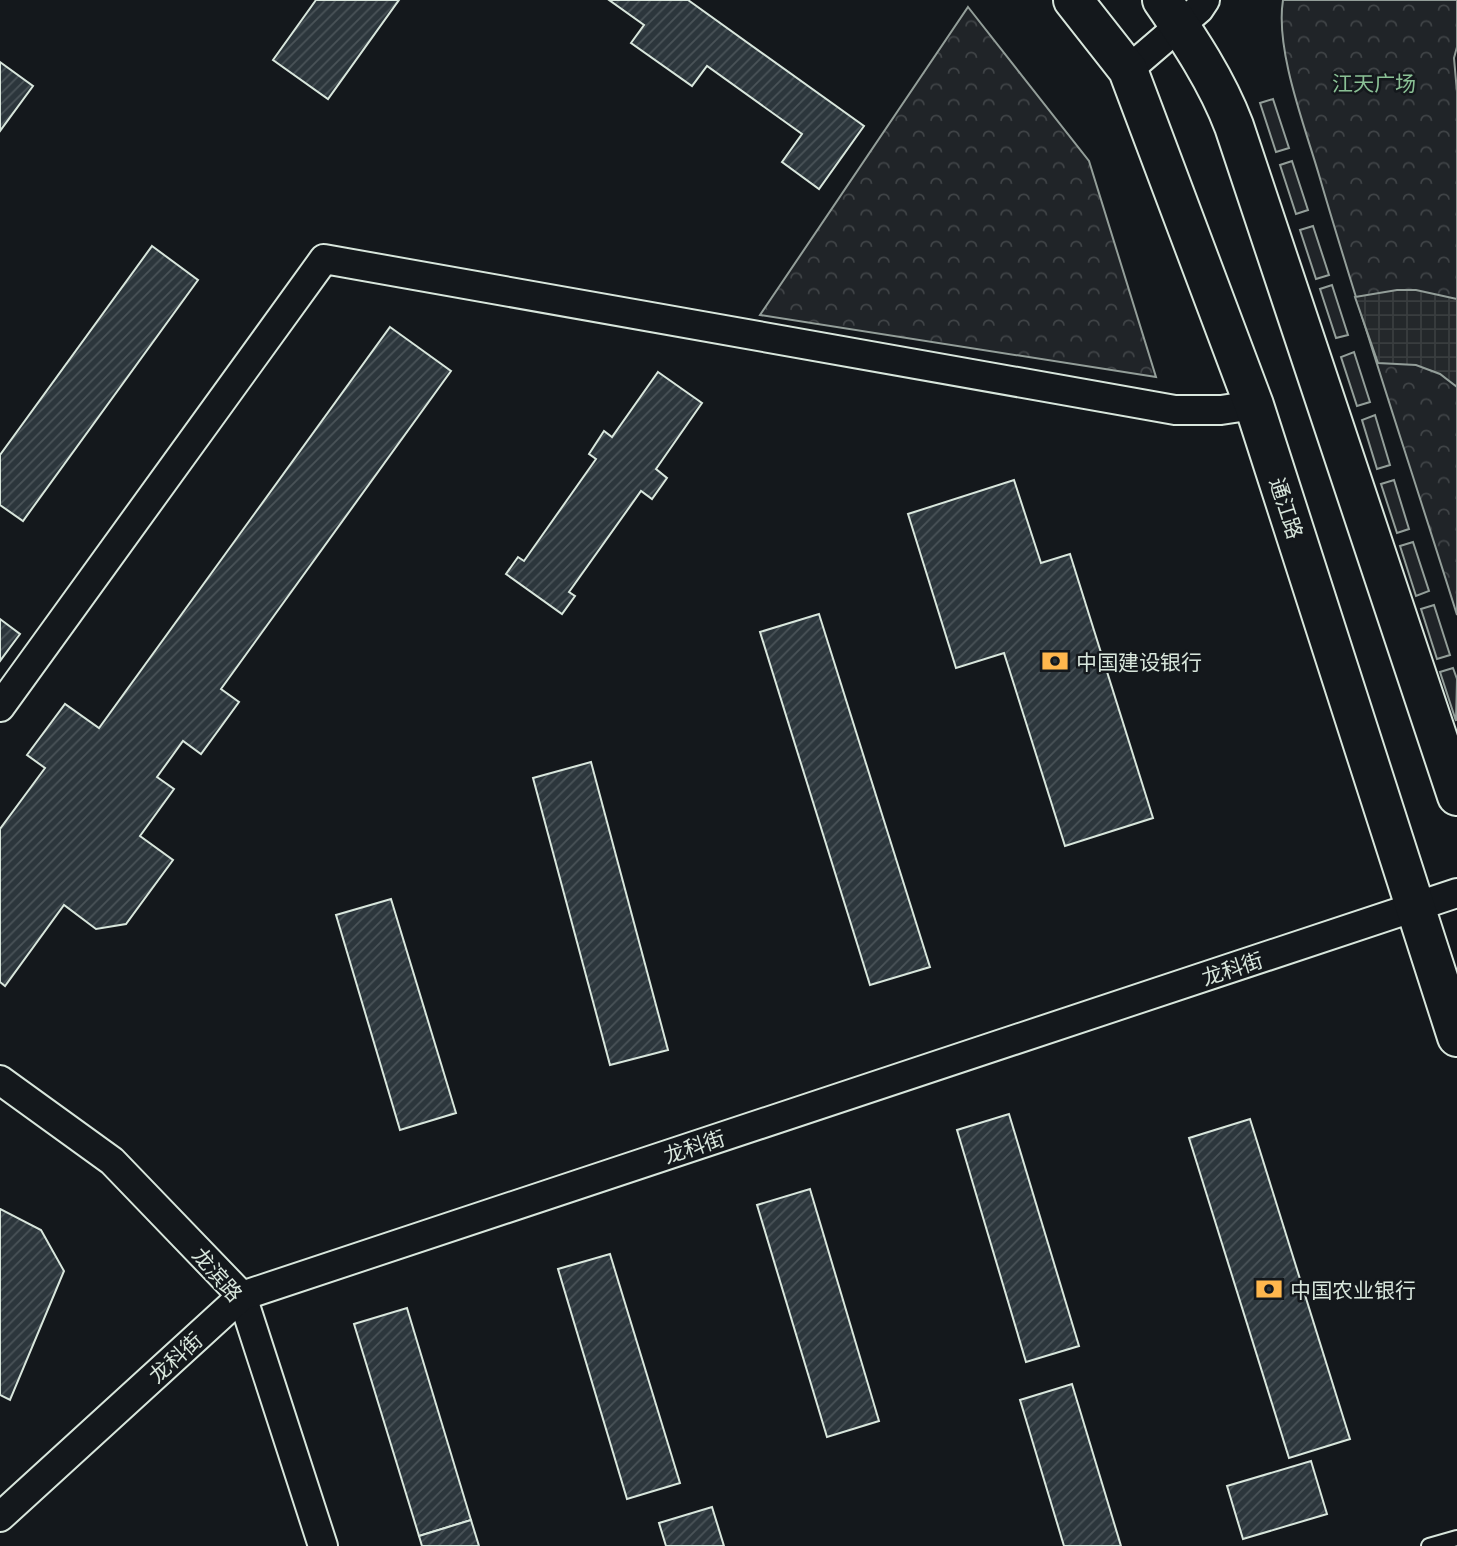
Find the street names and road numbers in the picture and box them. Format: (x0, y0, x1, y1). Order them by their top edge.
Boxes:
street label: 通江路 (1265, 474, 1309, 542)
street label: 龙科街 (1198, 946, 1266, 990)
street label: 龙科街 (660, 1124, 728, 1168)
street label: 龙滨路 (188, 1242, 248, 1306)
street label: 龙科街 (143, 1327, 207, 1387)

